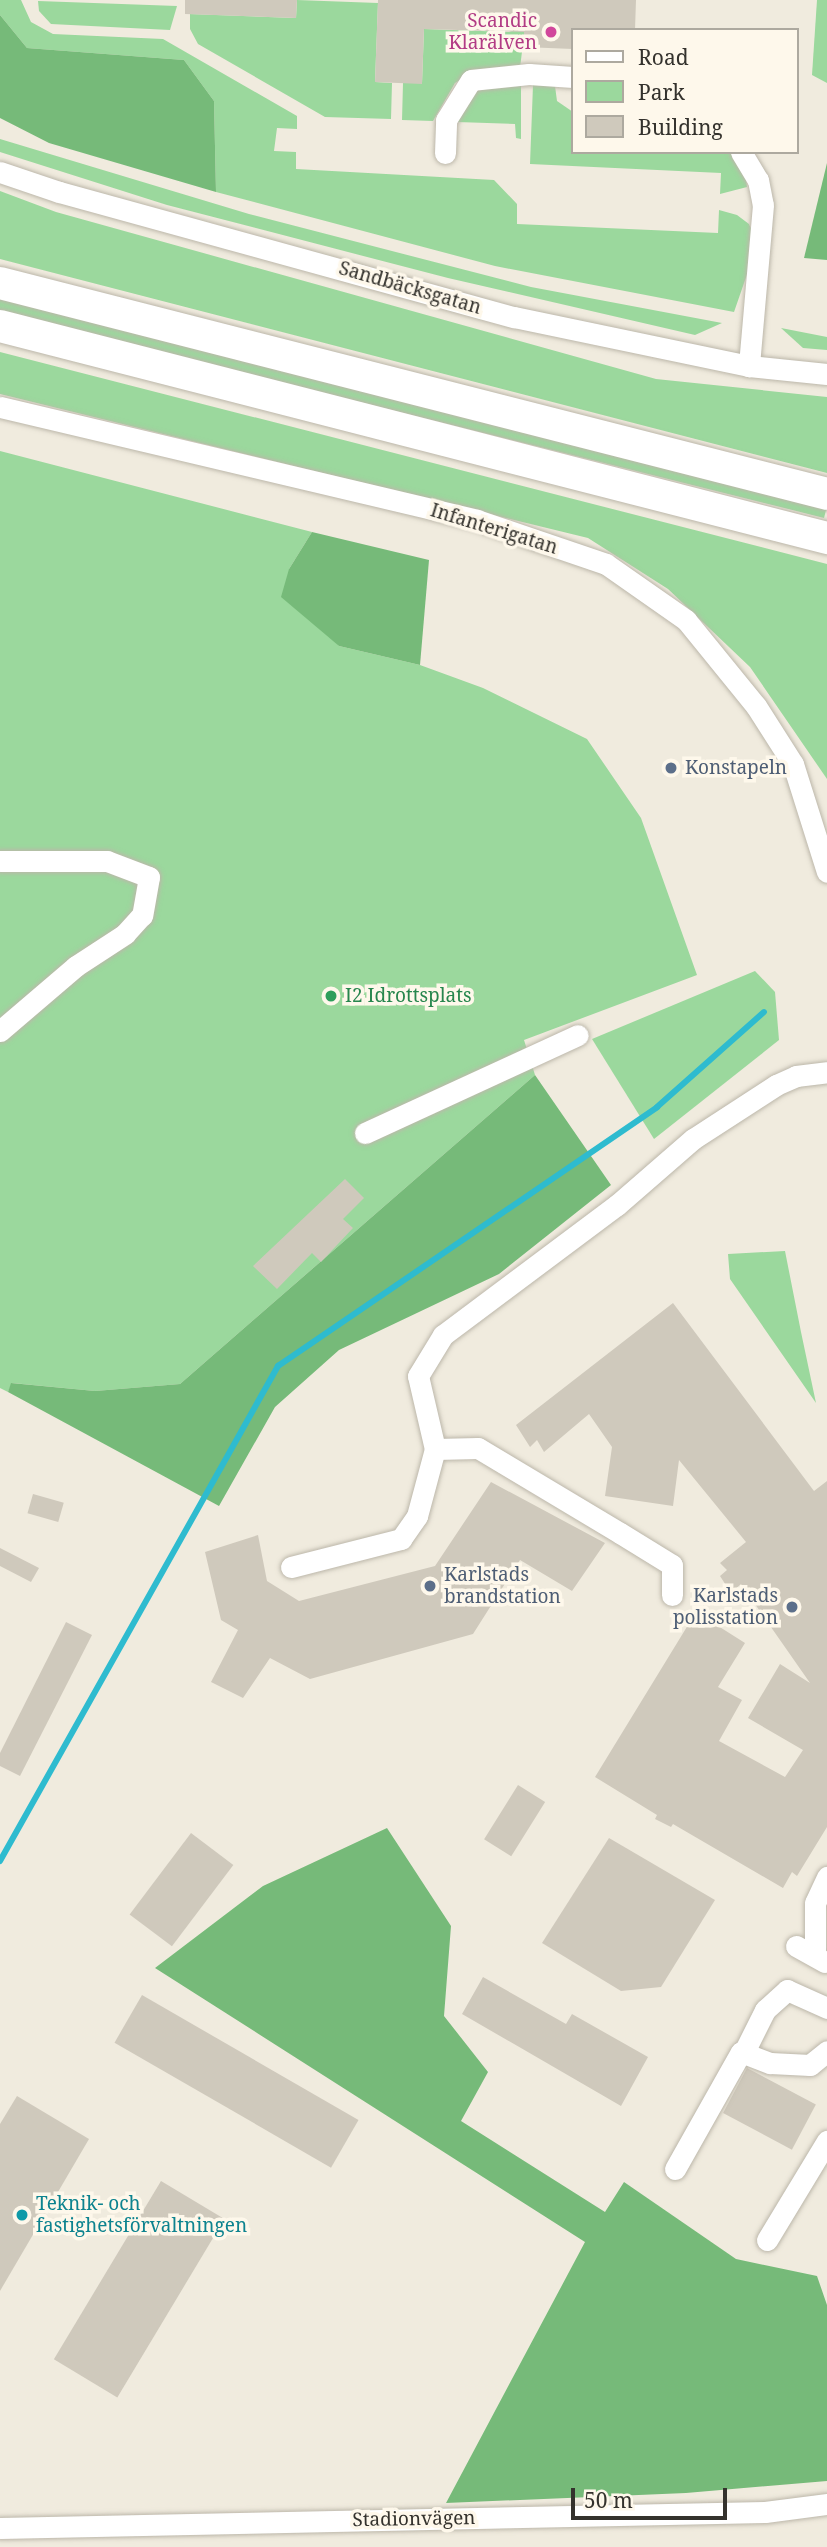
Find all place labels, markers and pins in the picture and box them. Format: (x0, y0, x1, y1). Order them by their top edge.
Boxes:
place label: Scandic Klarälven (449, 10, 537, 54)
marker: Scandic Klarälven (543, 24, 559, 40)
place label: Konstapeln (685, 757, 787, 779)
marker: Konstapeln (663, 760, 679, 776)
place label: I2 Idrottsplats (345, 985, 472, 1007)
marker: I2 Idrottsplats (323, 988, 339, 1004)
place label: Karlstads brandstation (444, 1564, 561, 1608)
marker: Karlstads brandstation (422, 1578, 438, 1594)
place label: Karlstads polisstation (673, 1585, 778, 1629)
marker: Karlstads polisstation (784, 1599, 800, 1615)
place label: Teknik- och fastighetsförvaltningen (36, 2193, 247, 2237)
marker: Teknik- och fastighetsförvaltningen (14, 2207, 30, 2223)

